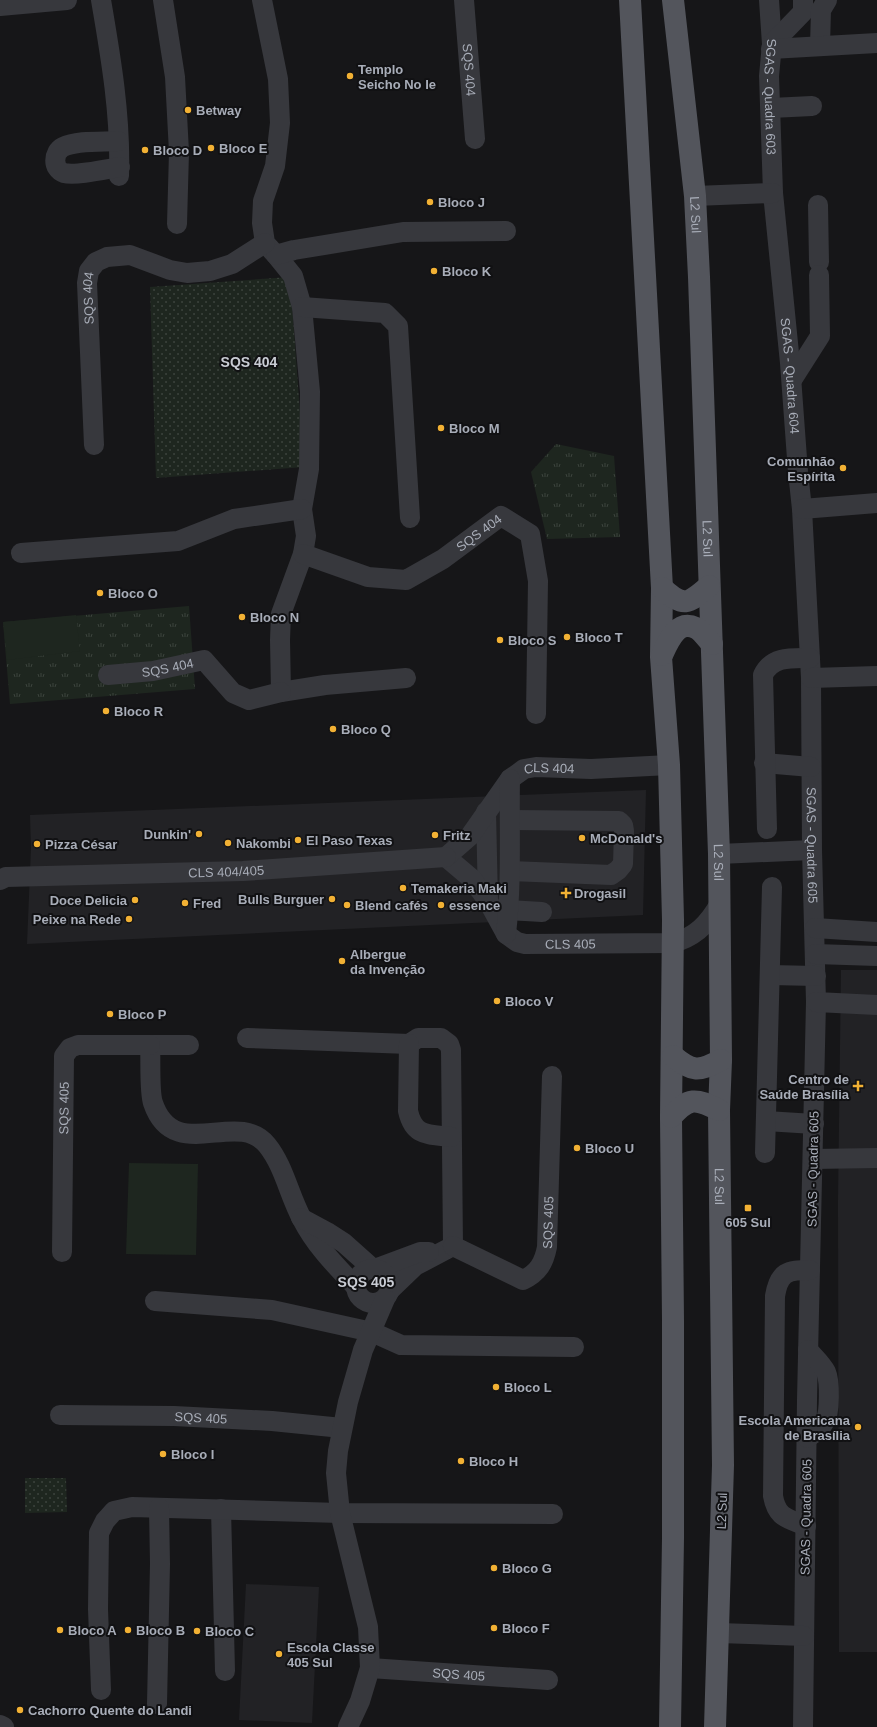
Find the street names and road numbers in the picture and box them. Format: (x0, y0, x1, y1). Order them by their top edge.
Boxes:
street label: SGAS - Quadra 603 (761, 38, 780, 155)
street label: SQS 404 (460, 43, 479, 97)
street label: L2 Sul (688, 196, 704, 234)
street label: SQS 404 (79, 271, 96, 325)
street label: SGAS - Quadra 604 (778, 317, 803, 434)
street label: SQS 404 (453, 511, 504, 554)
street label: L2 Sul (700, 520, 716, 557)
street label: SQS 404 (141, 655, 195, 679)
street label: CLS 404 (523, 759, 575, 776)
street label: SGAS - Quadra 605 (804, 787, 821, 904)
street label: L2 Sul (711, 844, 727, 881)
street label: CLS 404/405 (188, 862, 265, 880)
street label: CLS 405 (545, 936, 596, 951)
street label: SQS 405 (56, 1082, 71, 1134)
street label: SGAS - Quadra 605 (804, 1111, 822, 1227)
street label: L2 Sul (712, 1168, 728, 1205)
street label: SQS 405 (539, 1196, 556, 1249)
street label: SQS 405 (174, 1409, 228, 1426)
street label: SGAS - Quadra 605 (797, 1459, 815, 1575)
street label: L2 Sul (714, 1492, 730, 1530)
street label: SQS 405 (432, 1665, 486, 1683)

